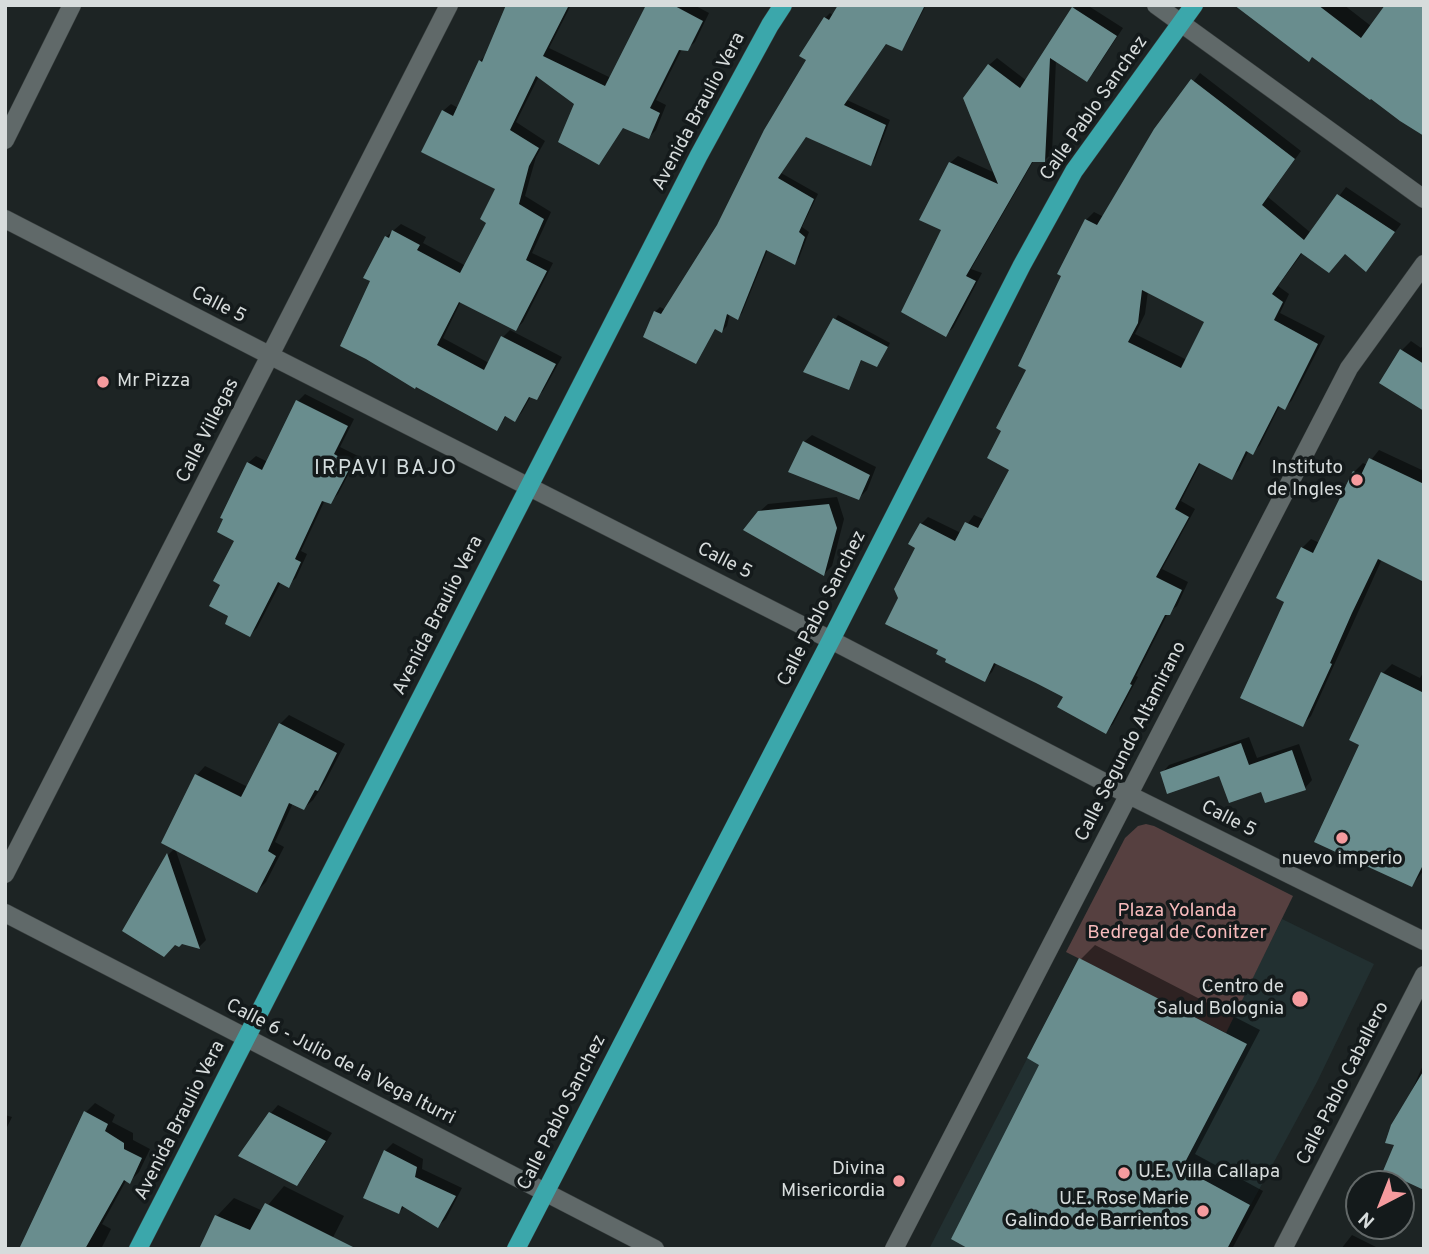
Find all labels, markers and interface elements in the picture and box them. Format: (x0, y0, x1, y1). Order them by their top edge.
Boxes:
street label: Avenida Braulio Vera (649, 29, 751, 195)
street label: Calle Pablo Sanchez (1036, 32, 1154, 186)
street label: Calle 5 (187, 283, 249, 329)
place label: Mr Pizza (117, 371, 190, 393)
marker: Mr Pizza (95, 374, 111, 390)
street label: Calle Villegas (173, 375, 245, 487)
district label: IRPAVI BAJO (315, 457, 457, 483)
place label: Instituto de Ingles (1267, 458, 1343, 502)
marker: Instituto de Ingles (1349, 472, 1365, 488)
street label: Calle Pablo Sanchez (774, 527, 872, 691)
street label: Avenida Braulio Vera (389, 533, 489, 699)
street label: Calle 5 (693, 539, 755, 585)
street label: Calle Segundo Altamirano (1072, 638, 1192, 846)
street label: Calle 5 (1197, 797, 1259, 843)
marker: nuevo imperio (1334, 830, 1350, 846)
place label: nuevo imperio (1281, 849, 1403, 871)
park label: Plaza Yolanda Bedregal de Conitzer (1087, 901, 1267, 945)
place label: Centro de Salud Bolognia (1156, 977, 1284, 1021)
marker: Centro de Salud Bolognia (1290, 989, 1310, 1009)
street label: Calle 6 - Julio de la Vega Iturri (222, 995, 458, 1131)
street label: Calle Pablo Caballero (1293, 998, 1395, 1170)
street label: Calle Pablo Sanchez (514, 1031, 612, 1195)
street label: Avenida Braulio Vera (131, 1038, 231, 1204)
place label: Divina Misericordia (781, 1159, 885, 1203)
place label: U.E. Villa Callapa (1138, 1162, 1280, 1184)
marker: U.E. Villa Callapa (1116, 1165, 1132, 1181)
north arrow (1345, 1170, 1415, 1240)
marker: Divina Misericordia (891, 1173, 907, 1189)
place label: U.E. Rose Marie Galindo de Barrientos (1005, 1189, 1189, 1233)
marker: U.E. Rose Marie Galindo de Barrientos (1195, 1203, 1211, 1219)
text: N (1354, 1206, 1380, 1233)

